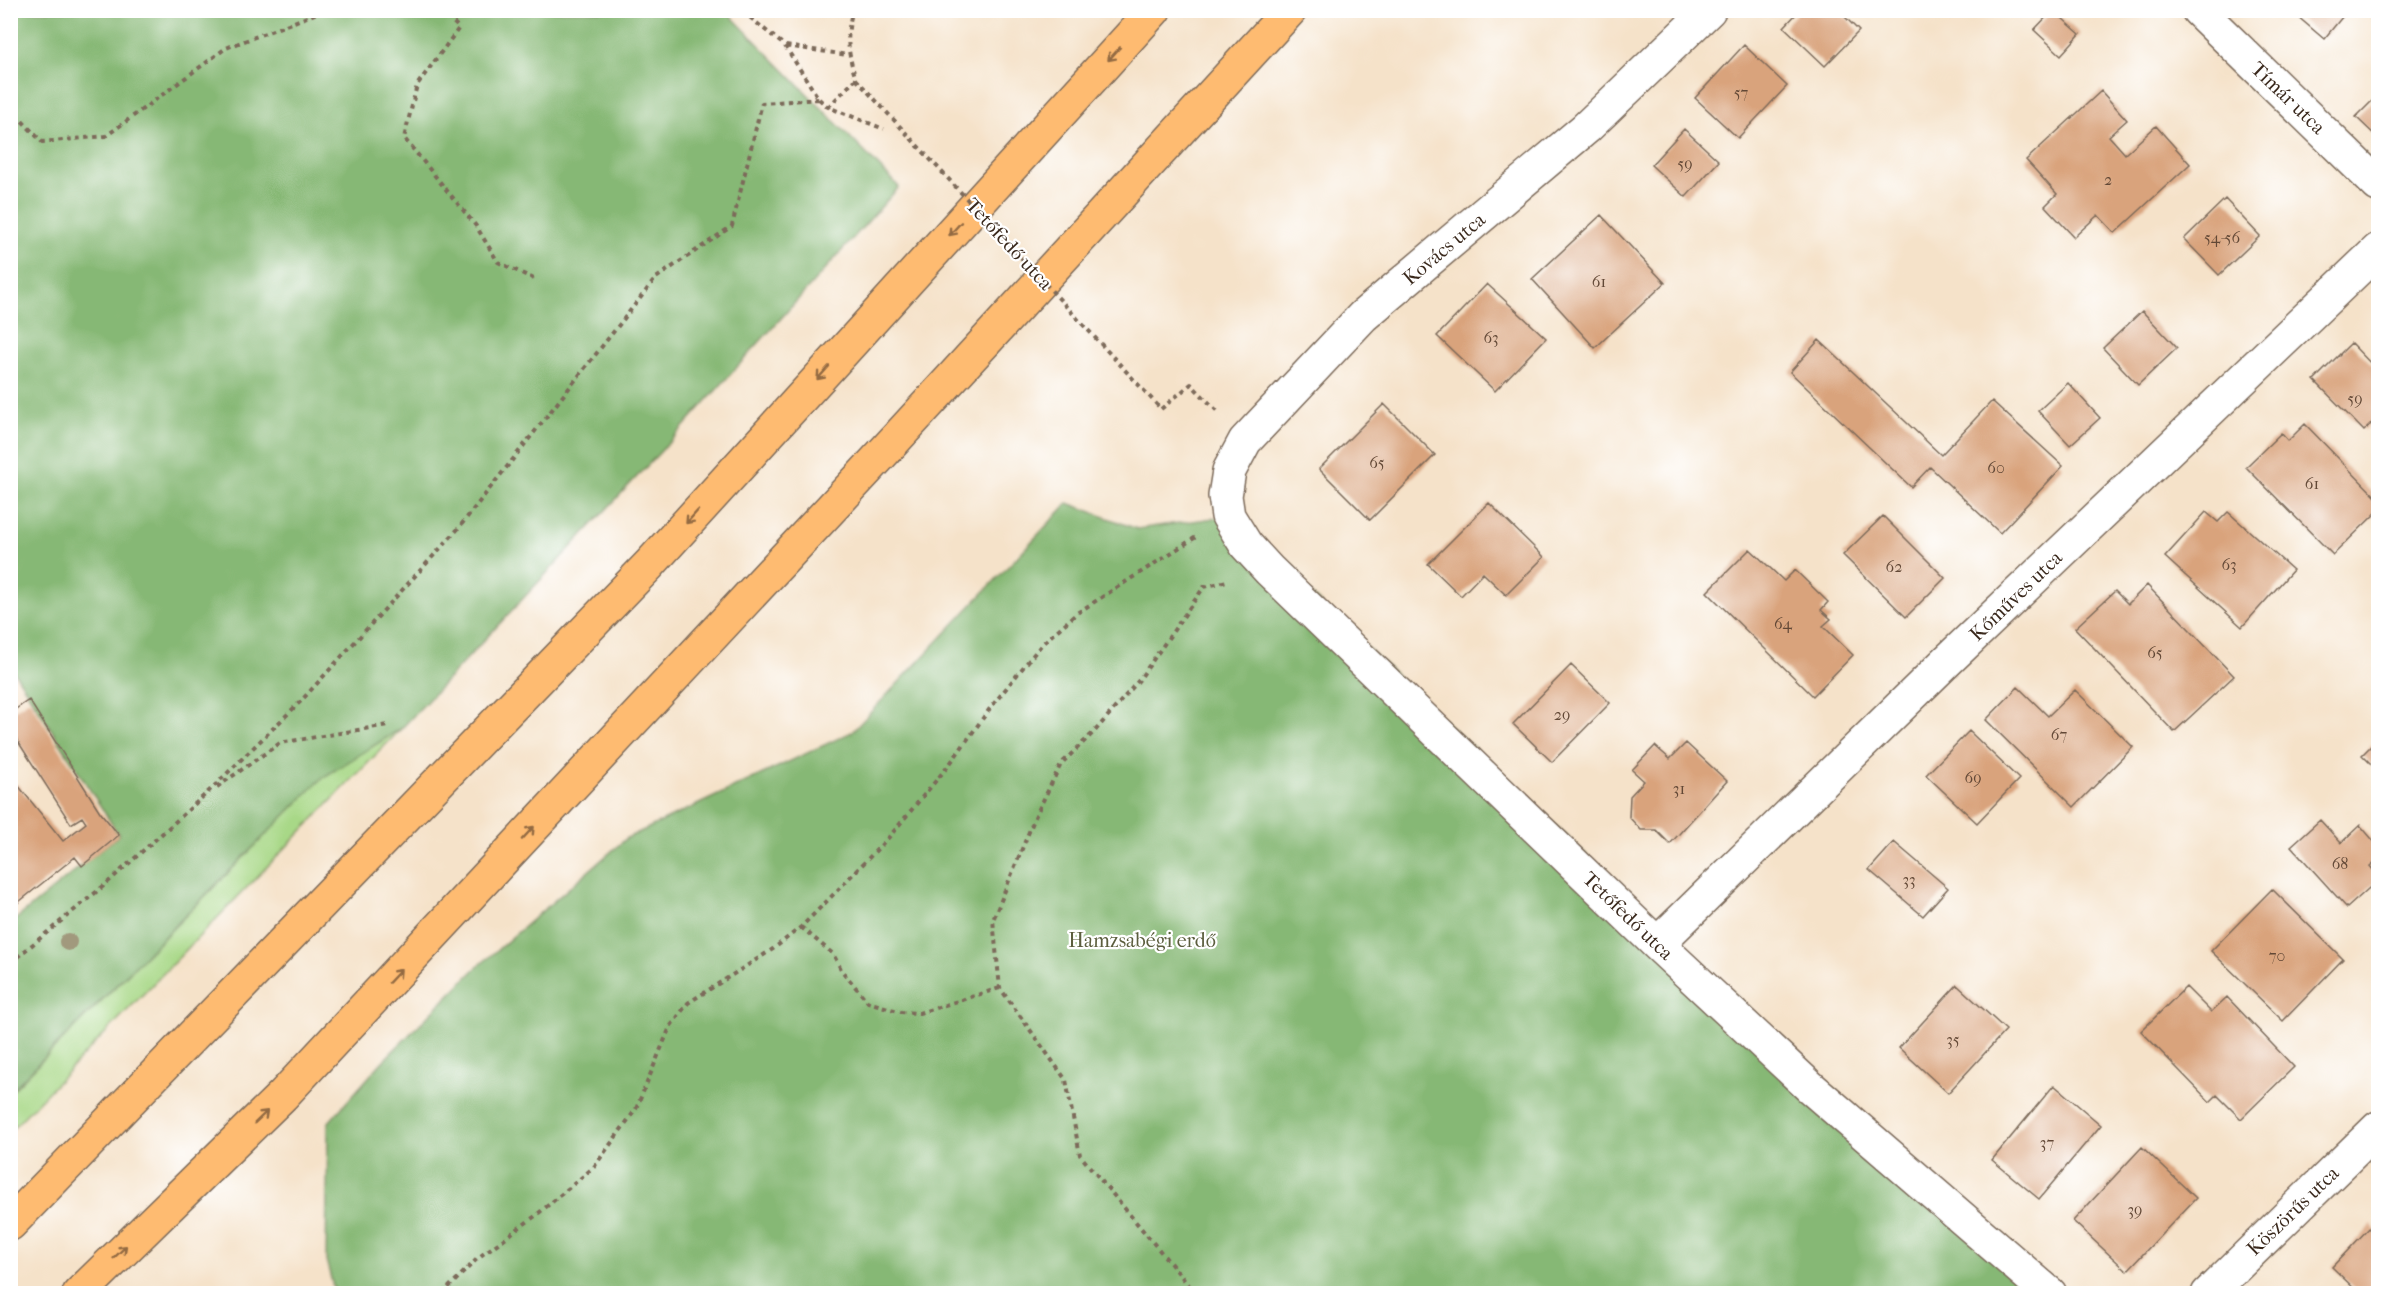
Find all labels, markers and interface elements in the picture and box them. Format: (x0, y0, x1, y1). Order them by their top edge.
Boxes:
one-way arrow (1107, 46, 1121, 61)
street label: Tímár utca (2246, 57, 2330, 139)
house number: 57 (1734, 83, 1749, 102)
house number: 59 (1677, 154, 1693, 173)
house number: 2 (2104, 170, 2112, 189)
street label: Tetőfedő utca (961, 193, 1058, 295)
street label: Kovács utca (1398, 208, 1490, 290)
one-way arrow (948, 221, 962, 236)
house number: 54-56 (2204, 228, 2240, 247)
house number: 61 (1592, 272, 1606, 291)
house number: 63 (1483, 328, 1499, 347)
one-way arrow (816, 365, 830, 380)
house number: 59 (2347, 389, 2363, 408)
house number: 65 (1369, 453, 1385, 472)
house number: 60 (1987, 458, 2005, 477)
house number: 61 (2305, 474, 2319, 493)
one-way arrow (685, 510, 699, 525)
street label: Kőműves utca (1965, 546, 2067, 646)
house number: 63 (2221, 555, 2237, 574)
house number: 62 (1886, 557, 1902, 576)
house number: 64 (1774, 614, 1793, 633)
house number: 65 (2147, 643, 2163, 662)
house number: 29 (1554, 705, 1570, 724)
house number: 67 (2051, 725, 2067, 744)
house number: 69 (1964, 768, 1982, 787)
house number: 31 (1673, 779, 1685, 798)
one-way arrow (521, 826, 535, 841)
house number: 68 (2332, 854, 2348, 873)
street label: Tetőfedő utca (1578, 867, 1679, 965)
house number: 33 (1902, 870, 1916, 889)
park label: Hamzsabégi erdő (1068, 929, 1216, 952)
house number: 70 (2269, 946, 2285, 965)
one-way arrow (388, 968, 402, 983)
house number: 35 (1946, 1030, 1960, 1049)
one-way arrow (253, 1110, 268, 1124)
house number: 37 (2040, 1133, 2054, 1152)
street label: Köszörűs utca (2242, 1161, 2344, 1260)
house number: 39 (2128, 1200, 2142, 1219)
one-way arrow (112, 1245, 127, 1259)

